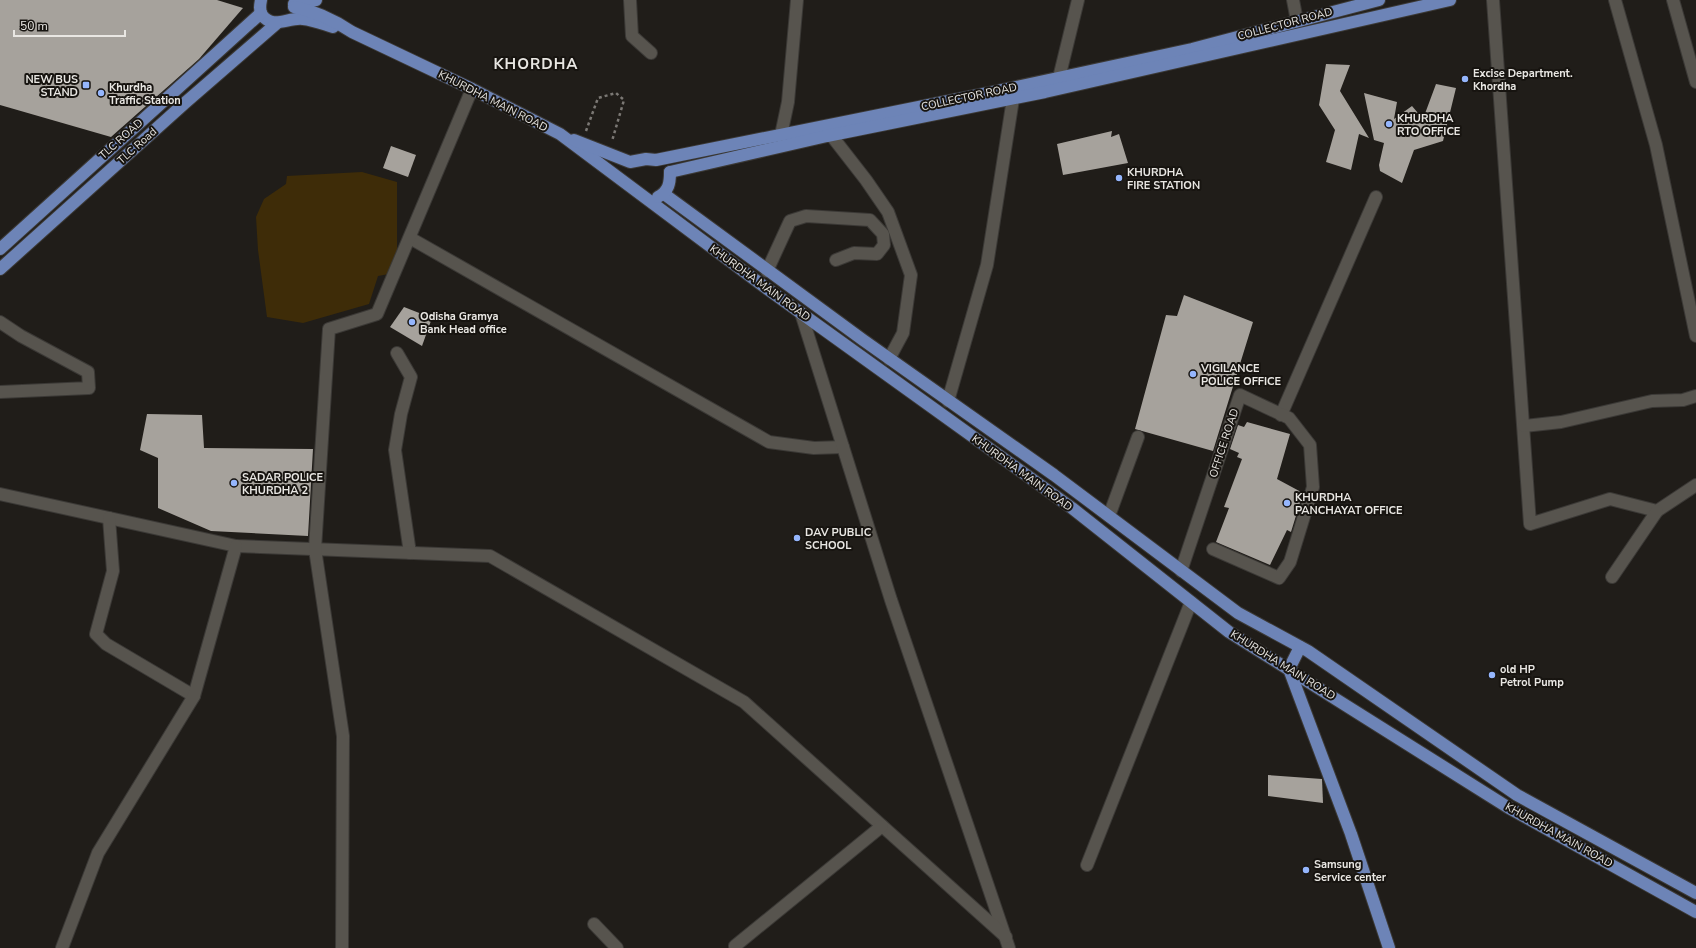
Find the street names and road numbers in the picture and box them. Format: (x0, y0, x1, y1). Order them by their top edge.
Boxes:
street label: COLLECTOR ROAD (1236, 4, 1334, 44)
street label: KHURDHA MAIN ROAD (436, 67, 550, 135)
street label: COLLECTOR ROAD (920, 79, 1018, 115)
street label: TLC ROAD (96, 115, 146, 163)
street label: TLC Road (114, 124, 160, 168)
street label: KHURDHA MAIN ROAD (707, 241, 813, 325)
street label: OFFICE ROAD (1206, 407, 1242, 479)
street label: KHURDHA MAIN ROAD (969, 431, 1075, 515)
street label: KHURDHA MAIN ROAD (1228, 627, 1338, 703)
street label: KHURDHA MAIN ROAD (1502, 799, 1616, 871)

